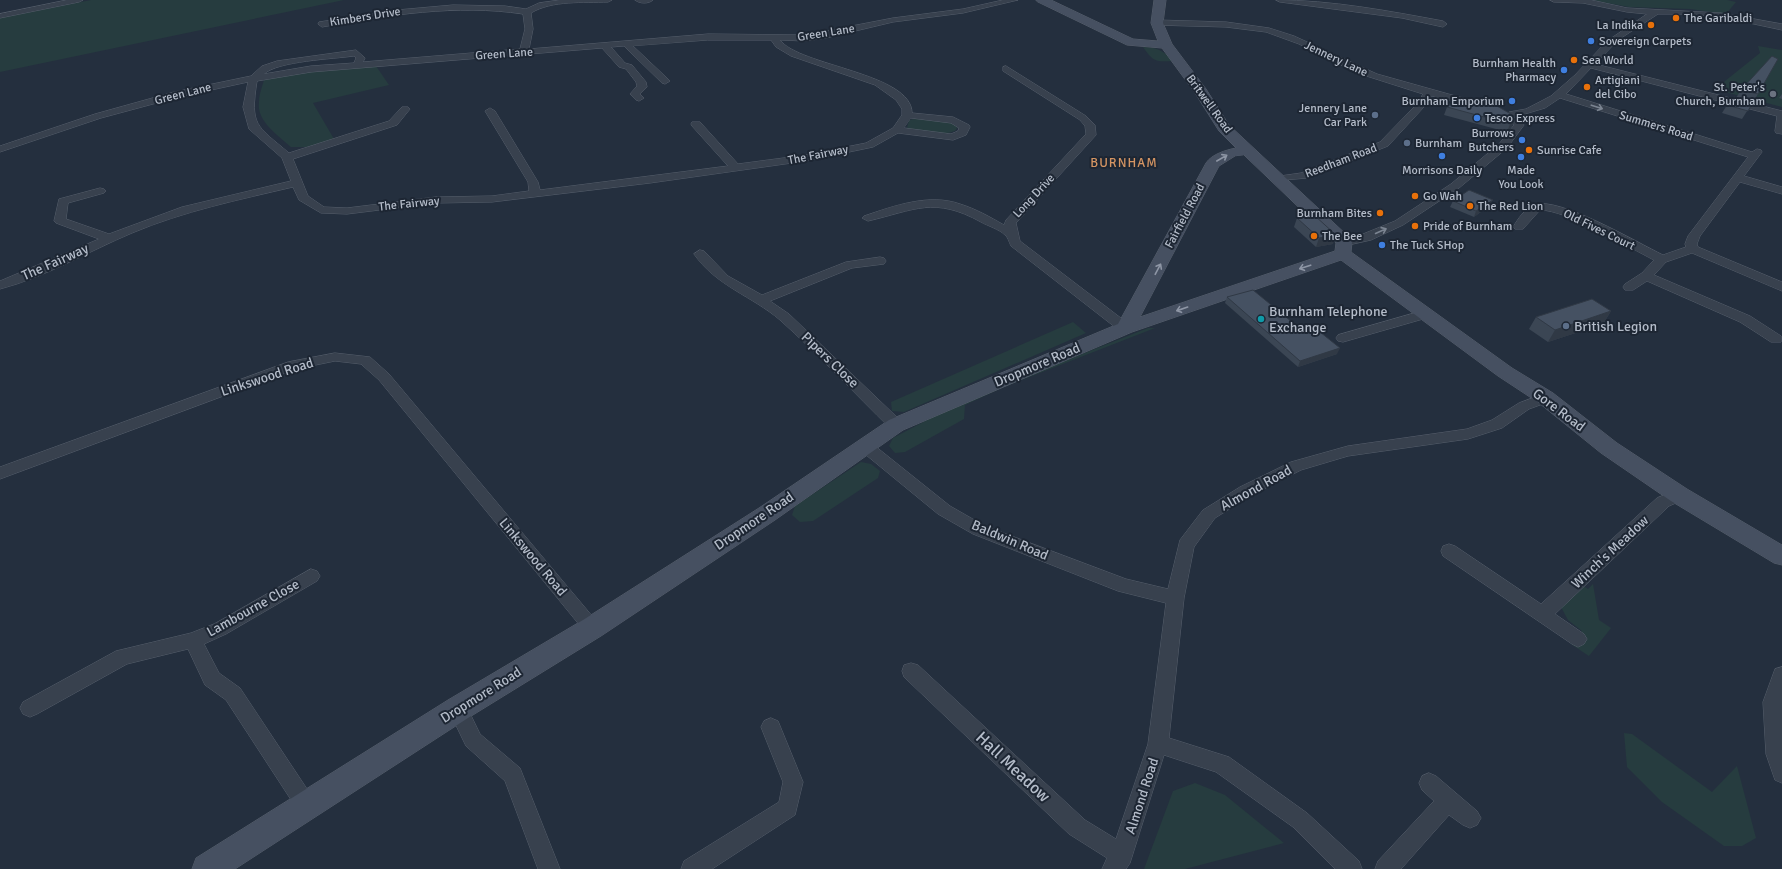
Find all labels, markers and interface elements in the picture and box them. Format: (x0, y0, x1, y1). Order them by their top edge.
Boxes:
street label: Kimbers Drive (329, 4, 401, 30)
place label: The Garibaldi (1684, 11, 1752, 26)
marker: The Garibaldi (1671, 13, 1681, 23)
place label: La Indika (1596, 18, 1643, 33)
marker: La Indika (1646, 20, 1656, 30)
street label: Green Lane (796, 21, 856, 45)
place label: Sovereign Carpets (1599, 34, 1692, 49)
marker: Sovereign Carpets (1586, 36, 1596, 46)
street label: Jennery Lane (1302, 38, 1370, 80)
street label: Green Lane (475, 44, 533, 64)
place label: Sea World (1582, 53, 1634, 68)
marker: Sea World (1569, 55, 1579, 65)
place label: Burnham Health Pharmacy (1472, 56, 1556, 85)
marker: Burnham Health Pharmacy (1559, 65, 1569, 75)
street label: Britwell Road (1183, 72, 1235, 136)
place label: Artigiani del Cibo (1595, 73, 1640, 102)
street label: Green Lane (153, 80, 213, 108)
place label: St. Peter's Church, Burnham (1675, 80, 1765, 109)
marker: Artigiani del Cibo (1582, 82, 1592, 92)
marker: St. Peter's Church, Burnham (1768, 89, 1778, 99)
place label: Burnham Emporium (1401, 94, 1504, 109)
marker: Burnham Emporium (1507, 96, 1517, 106)
place label: Jennery Lane Car Park (1299, 101, 1367, 130)
one-way arrow (1590, 104, 1603, 111)
street label: Summers Road (1617, 108, 1695, 144)
marker: Jennery Lane Car Park (1370, 110, 1380, 120)
place label: Tesco Express (1485, 111, 1555, 126)
marker: Tesco Express (1472, 113, 1482, 123)
place label: Burrows Butchers (1468, 126, 1514, 155)
marker: Burrows Butchers (1517, 135, 1527, 145)
place label: Burnham (1415, 136, 1462, 151)
marker: Burnham (1402, 138, 1412, 148)
street label: Reedham Road (1303, 140, 1379, 182)
street label: The Fairway (787, 142, 850, 168)
place label: Sunrise Cafe (1537, 143, 1602, 158)
marker: Sunrise Cafe (1524, 145, 1534, 155)
marker: Morrisons Daily (1437, 151, 1447, 161)
marker: Made You Look (1516, 152, 1526, 162)
one-way arrow (1216, 153, 1228, 161)
district label: BURNHAM (1090, 155, 1158, 171)
place label: Morrisons Daily (1402, 163, 1482, 178)
place label: Made You Look (1498, 163, 1544, 192)
street label: Long Drive (1010, 171, 1058, 221)
street label: Fairfield Road (1162, 181, 1208, 251)
place label: Go Wah (1423, 189, 1462, 204)
marker: Go Wah (1410, 191, 1420, 201)
street label: The Fairway (378, 193, 441, 215)
place label: The Red Lion (1478, 199, 1543, 214)
marker: The Red Lion (1465, 201, 1475, 211)
place label: Burnham Bites (1297, 206, 1372, 221)
street label: Old Fives Court (1561, 206, 1637, 254)
marker: Burnham Bites (1375, 208, 1385, 218)
place label: Pride of Burnham (1423, 219, 1512, 234)
marker: Pride of Burnham (1410, 221, 1420, 231)
one-way arrow (1374, 227, 1386, 234)
place label: The Bee (1322, 229, 1362, 244)
marker: The Bee (1309, 231, 1319, 241)
place label: The Tuck SHop (1390, 238, 1464, 253)
street label: The Fairway (19, 240, 91, 284)
marker: The Tuck SHop (1377, 240, 1387, 250)
one-way arrow (1154, 263, 1162, 275)
one-way arrow (1298, 264, 1311, 271)
place label: Burnham Telephone Exchange (1269, 303, 1388, 336)
one-way arrow (1176, 305, 1188, 313)
marker: Burnham Telephone Exchange (1256, 314, 1266, 324)
place label: British Legion (1574, 318, 1657, 335)
marker: British Legion (1561, 321, 1571, 331)
street label: Pipers Close (798, 328, 862, 392)
street label: Dropmore Road (991, 339, 1083, 391)
street label: Linkswood Road (218, 354, 316, 400)
street label: Gore Road (1529, 385, 1589, 435)
street label: Almond Road (1217, 461, 1295, 515)
street label: Dropmore Road (711, 488, 797, 554)
street label: Winch's Meadow (1568, 512, 1652, 592)
street label: Linkswood Road (495, 515, 571, 599)
street label: Baldwin Road (969, 516, 1051, 564)
street label: Lambourne Close (204, 575, 302, 641)
street label: Dropmore Road (437, 663, 525, 727)
street label: Hall Meadow (971, 727, 1055, 807)
street label: Almond Road (1122, 756, 1162, 836)

